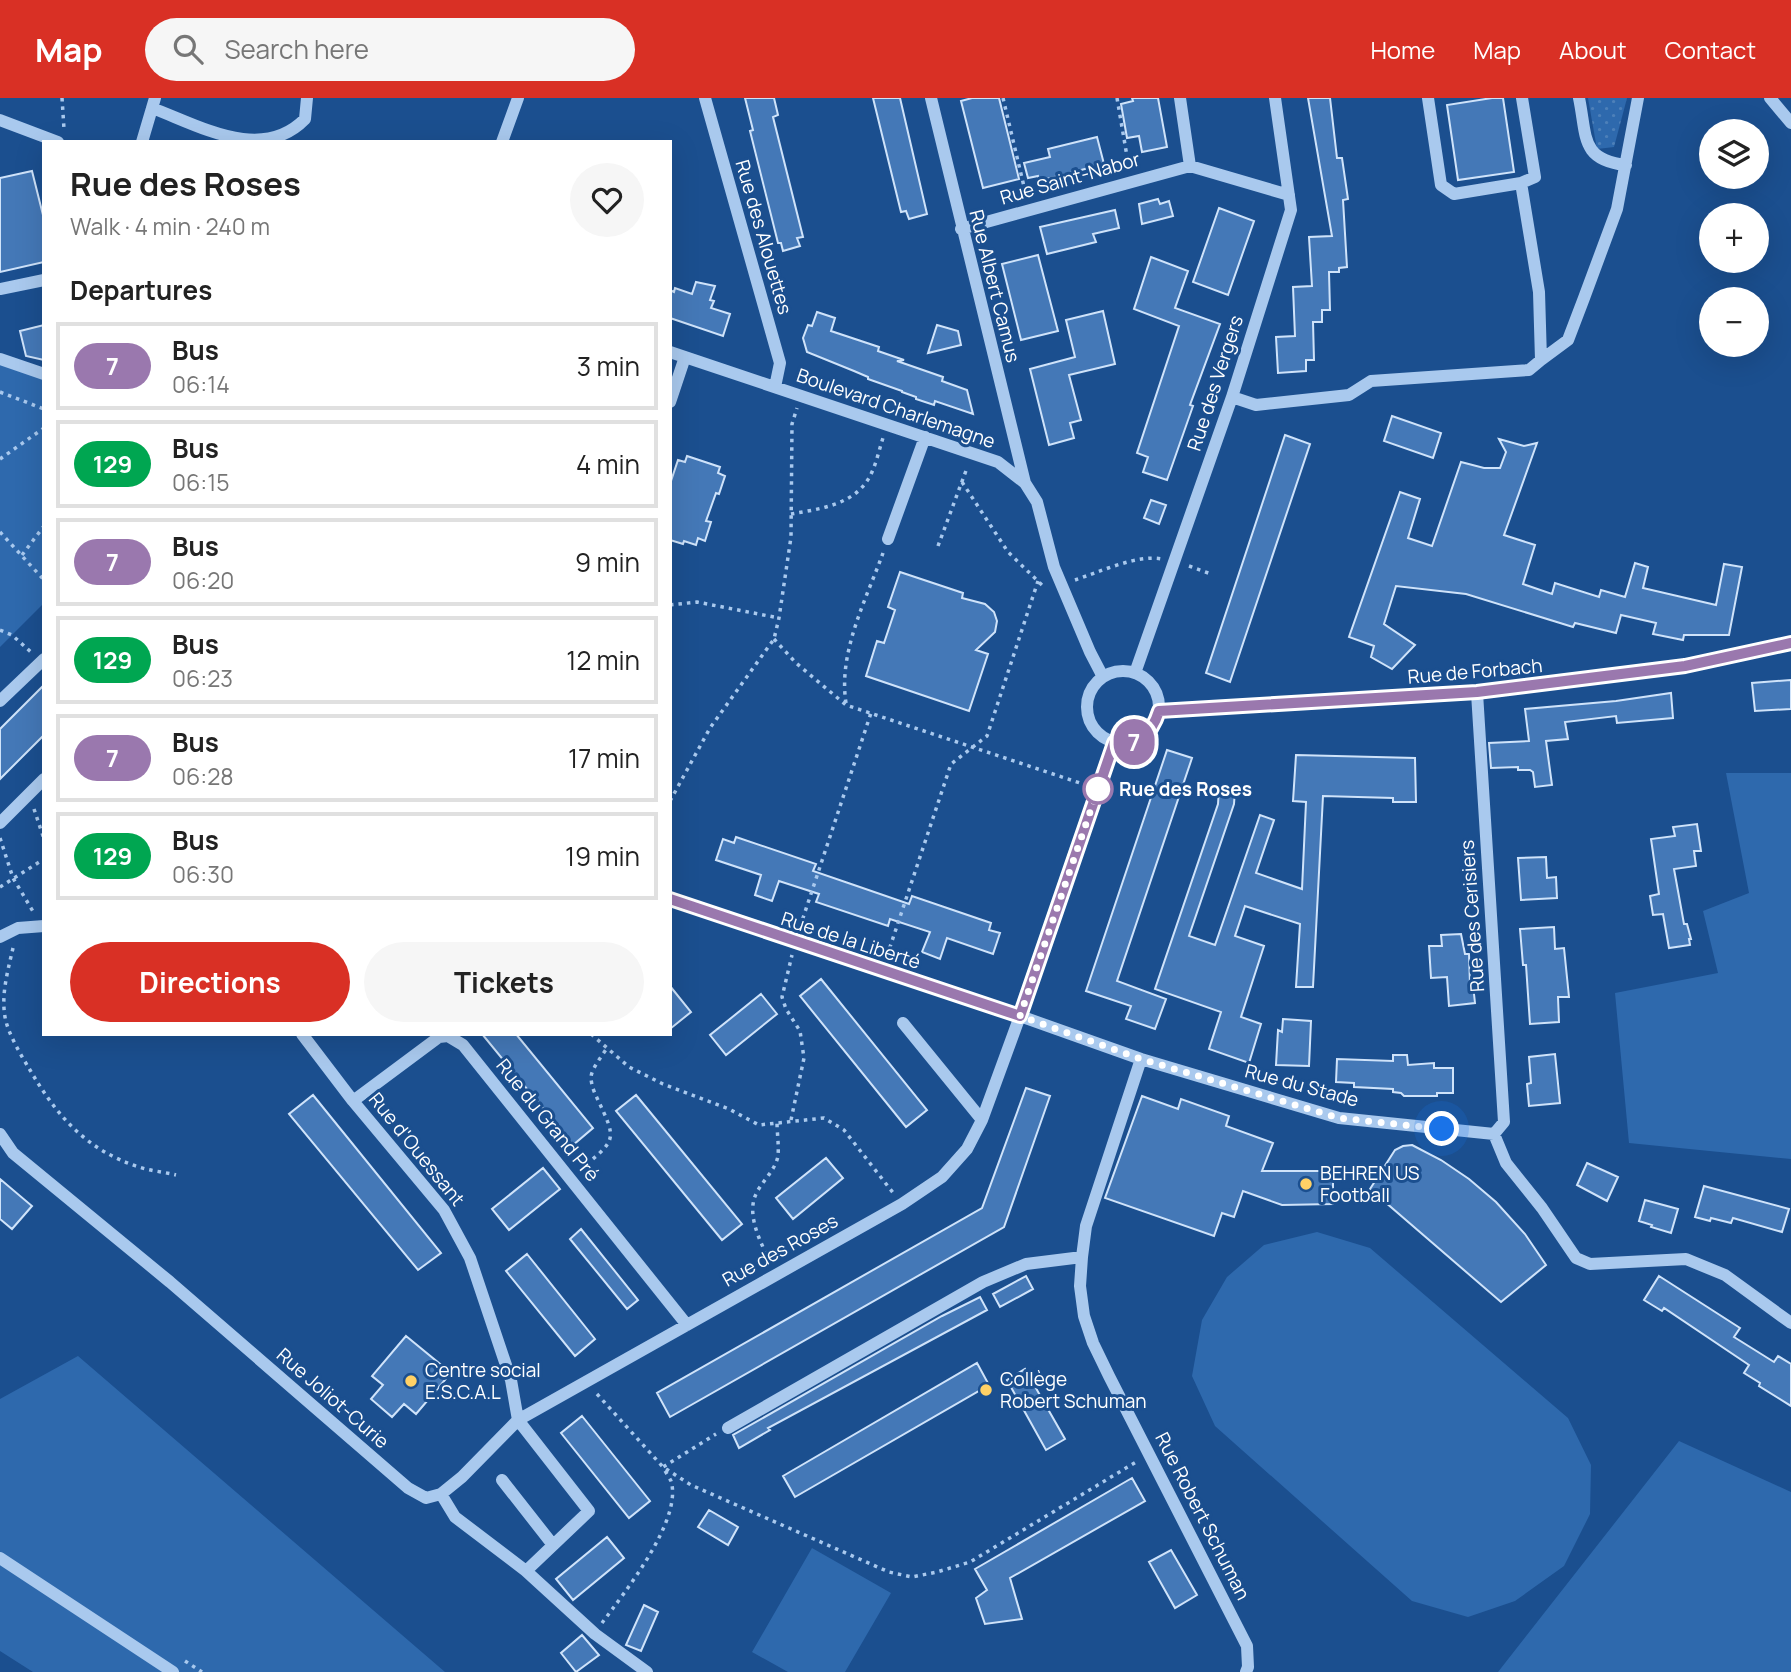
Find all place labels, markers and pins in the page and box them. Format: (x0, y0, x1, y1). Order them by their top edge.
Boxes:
marker: Rue des Roses (1083, 774, 1113, 804)
place label: Rue des Roses (1119, 776, 1252, 802)
place label: BEHREN US Football (1320, 1160, 1420, 1208)
marker: BEHREN US Football (1298, 1176, 1314, 1192)
place label: Centre social E.S.C.A.L (425, 1357, 541, 1405)
place label: Collège Robert Schuman (1000, 1366, 1147, 1414)
marker: Centre social E.S.C.A.L (403, 1373, 419, 1389)
marker: Collège Robert Schuman (978, 1382, 994, 1398)

